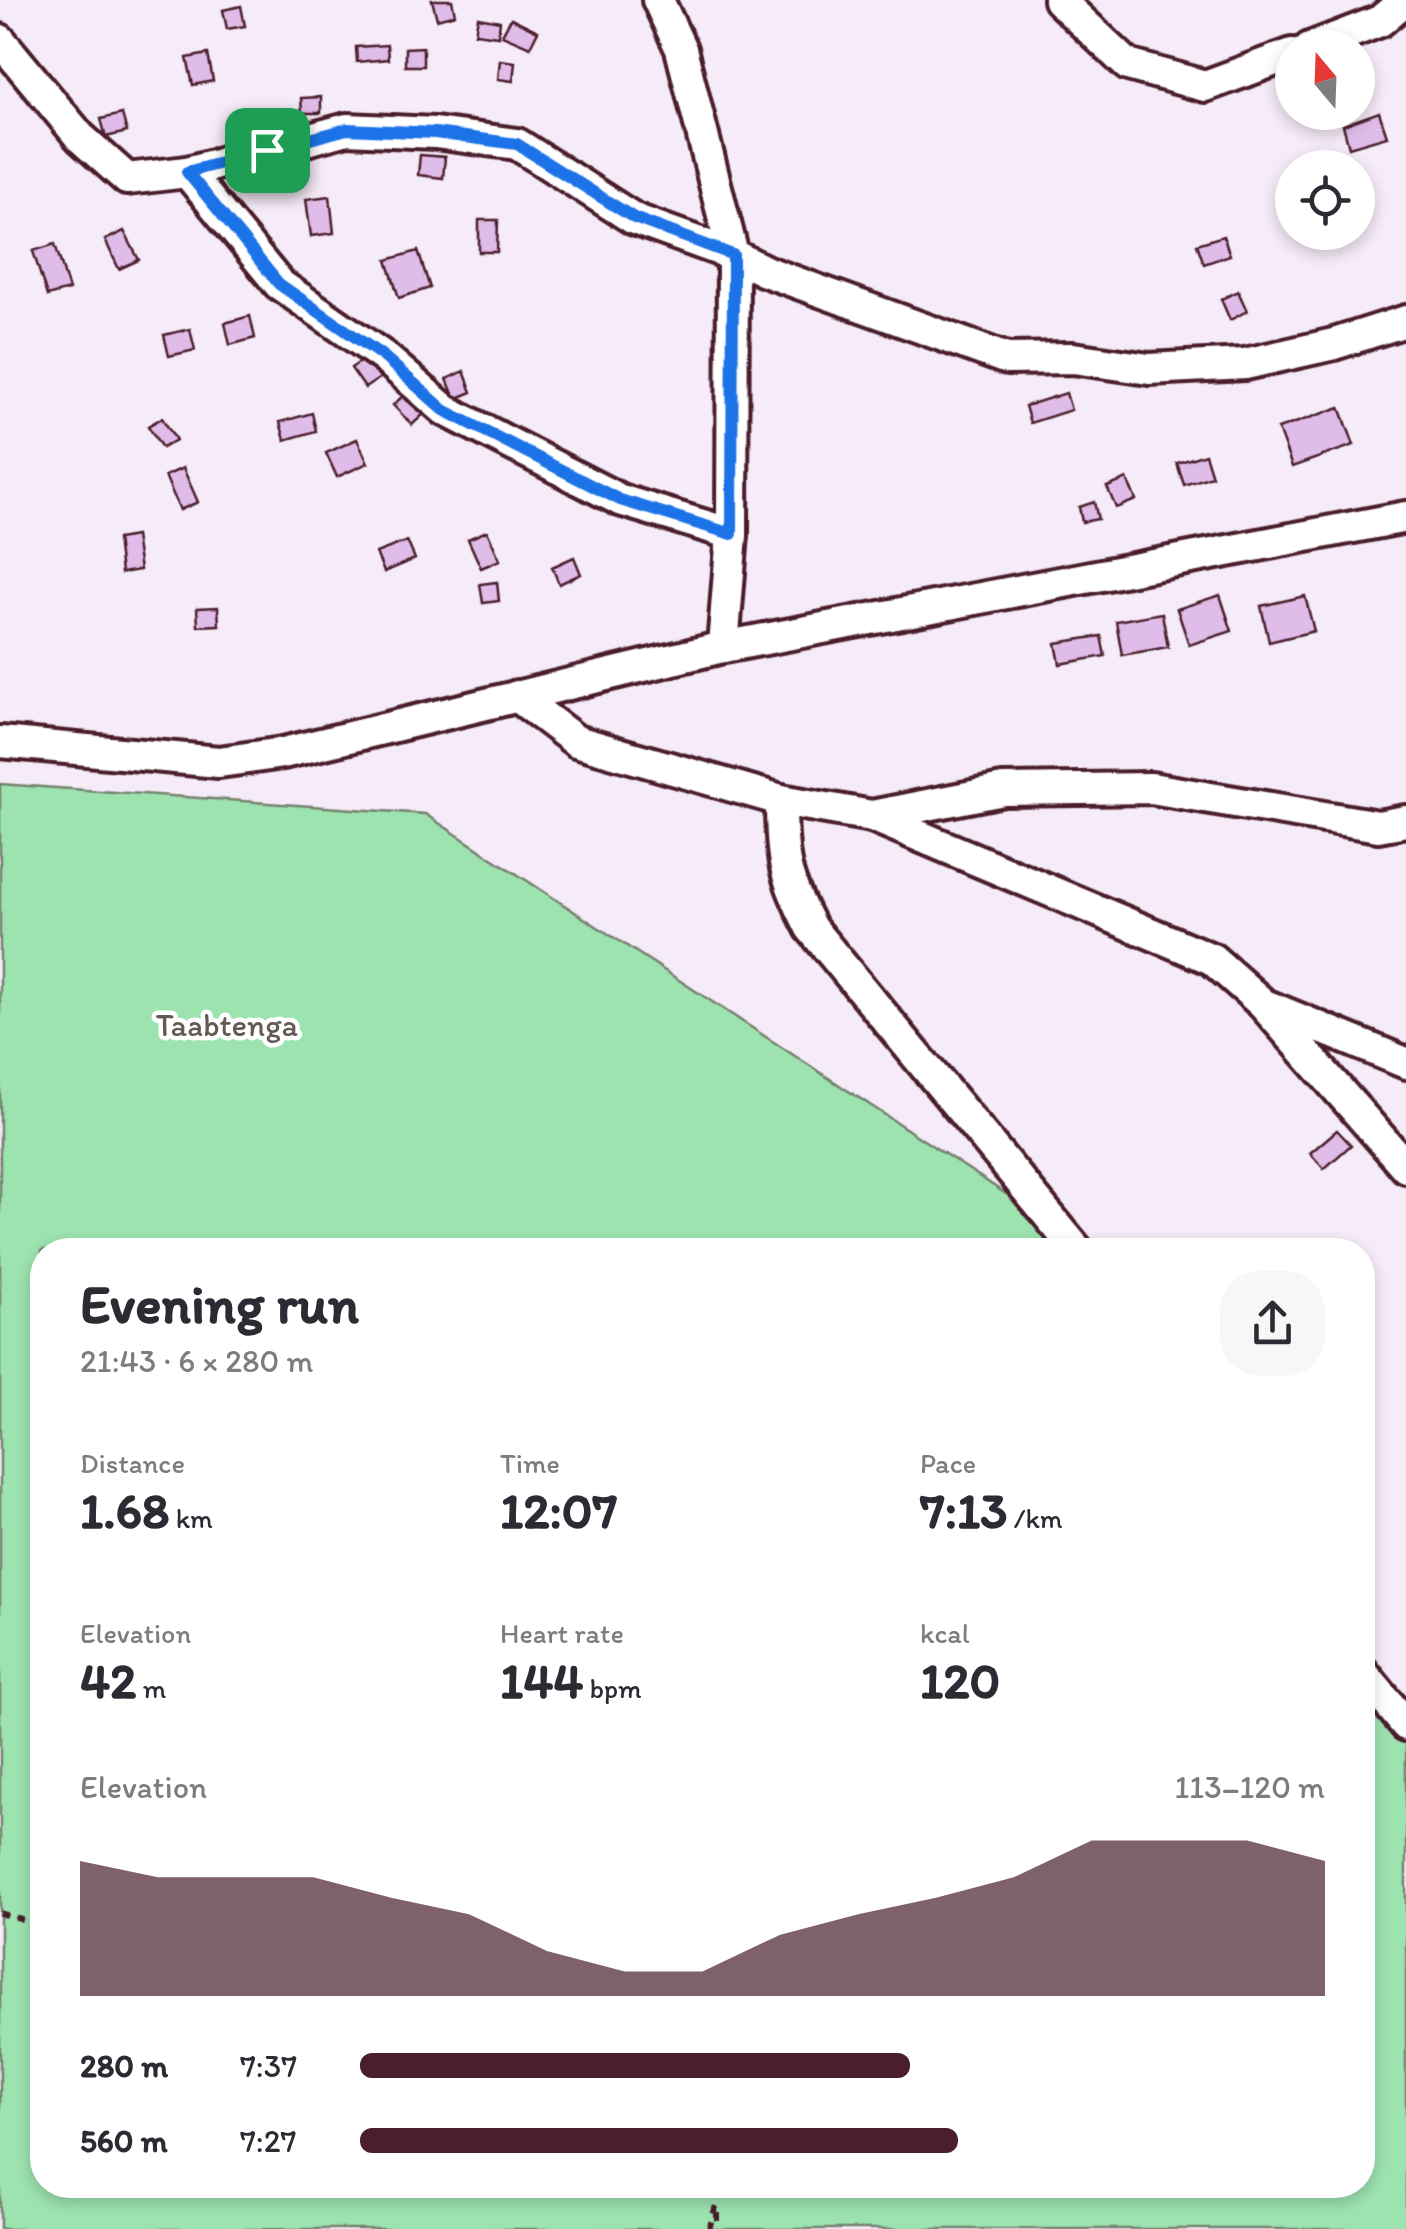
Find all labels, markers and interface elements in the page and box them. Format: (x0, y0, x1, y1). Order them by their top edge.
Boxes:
north arrow (1275, 30, 1375, 130)
map controls (1275, 30, 1375, 250)
pin (225, 108, 310, 193)
icon: arrive (240, 123, 295, 178)
button: locate (1275, 150, 1375, 250)
park label: Taabtenga (156, 1006, 299, 1044)
text: Evening run (80, 1271, 359, 1337)
button: share (1220, 1271, 1325, 1376)
text: 21:43 · 6 × 280 m (80, 1342, 313, 1380)
text: Distance (80, 1446, 185, 1480)
text: Time (500, 1446, 560, 1480)
text: Pace (920, 1446, 976, 1480)
text: 1.68 (80, 1480, 169, 1541)
text: 12:07 (500, 1480, 617, 1541)
text: 7:13 (920, 1480, 1008, 1541)
text: km (169, 1501, 213, 1535)
text: /km (1008, 1501, 1063, 1535)
text: Elevation (80, 1616, 191, 1650)
text: Heart rate (500, 1616, 624, 1650)
text: kcal (920, 1616, 970, 1650)
text: 42 (80, 1650, 136, 1711)
text: 144 (500, 1650, 583, 1711)
text: 120 (920, 1650, 1000, 1711)
text: m (136, 1671, 166, 1705)
text: bpm (583, 1671, 642, 1705)
text: Elevation (80, 1768, 207, 1806)
text: 113–120 m (1175, 1768, 1325, 1806)
text: 280 m (80, 2047, 168, 2085)
text: 7:37 (240, 2047, 297, 2085)
text: 560 m (80, 2122, 168, 2160)
text: 7:27 (240, 2122, 296, 2160)

